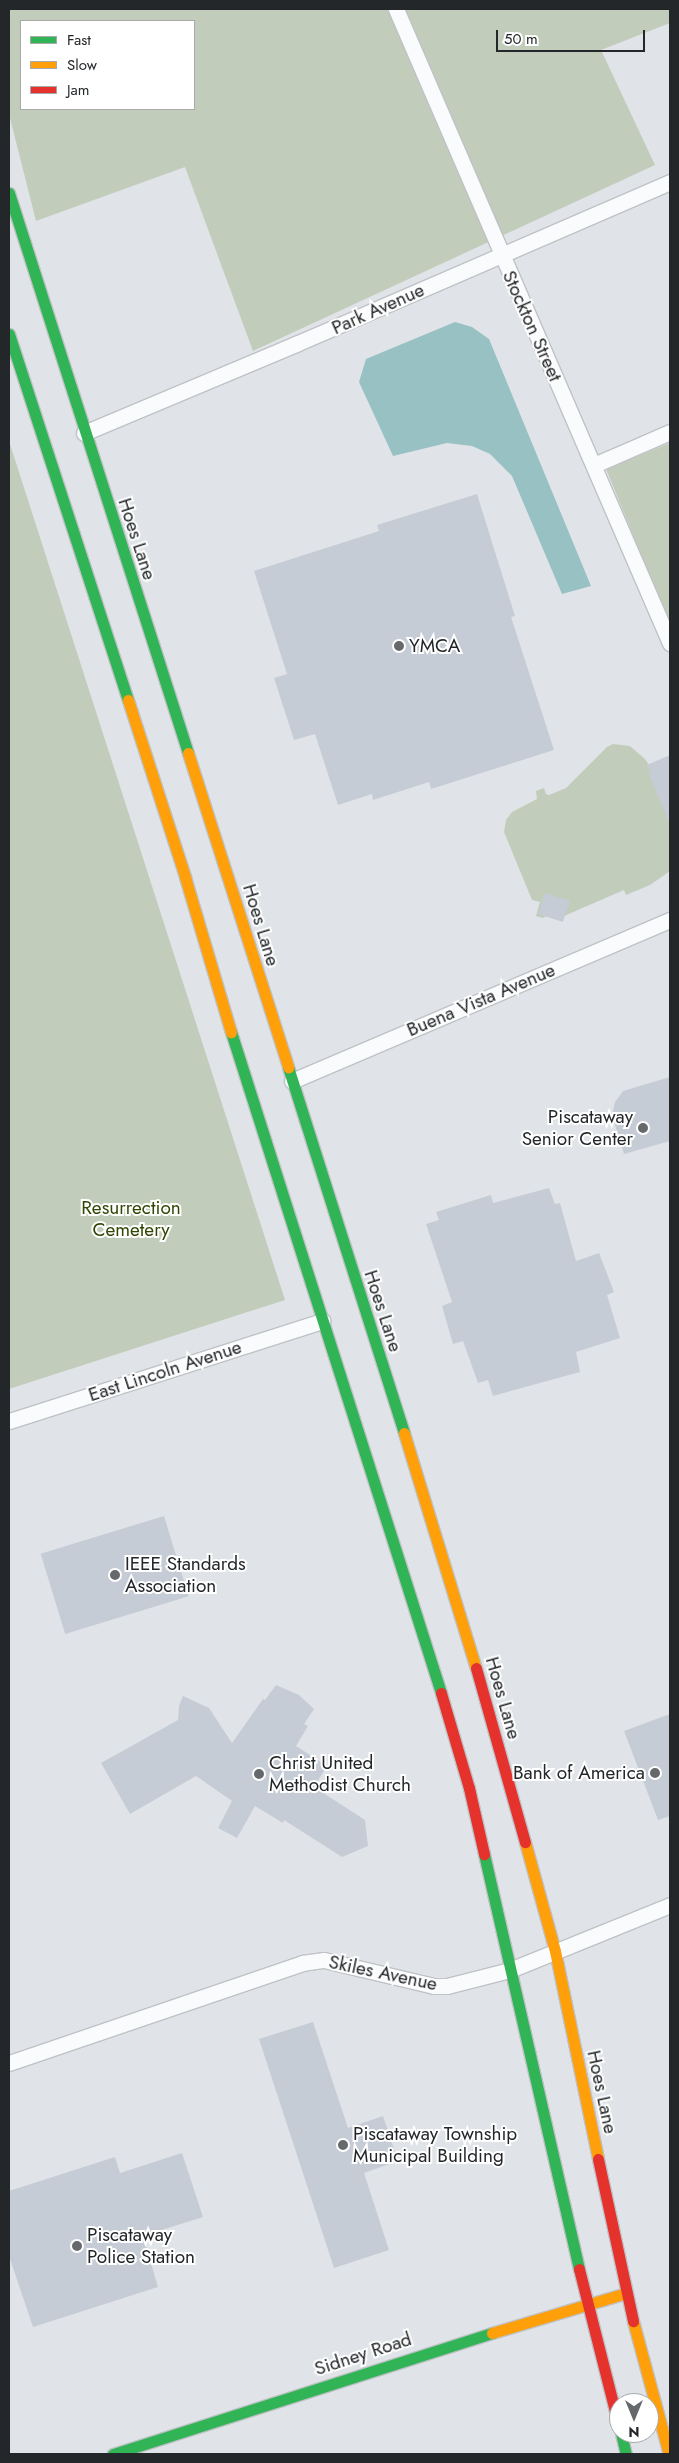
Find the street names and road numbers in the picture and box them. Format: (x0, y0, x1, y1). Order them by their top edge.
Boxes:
street label: Stockton Street (497, 267, 567, 385)
street label: Park Avenue (328, 279, 428, 339)
street label: Hoes Lane (113, 495, 161, 583)
street label: Hoes Lane (238, 881, 284, 969)
street label: Buena Vista Avenue (403, 958, 559, 1042)
street label: Hoes Lane (359, 1267, 407, 1355)
street label: East Lincoln Avenue (86, 1335, 244, 1407)
street label: Hoes Lane (480, 1654, 526, 1742)
street label: Skiles Avenue (327, 1950, 439, 1996)
street label: Hoes Lane (582, 2048, 622, 2136)
street label: Sidney Road (312, 2328, 414, 2380)

